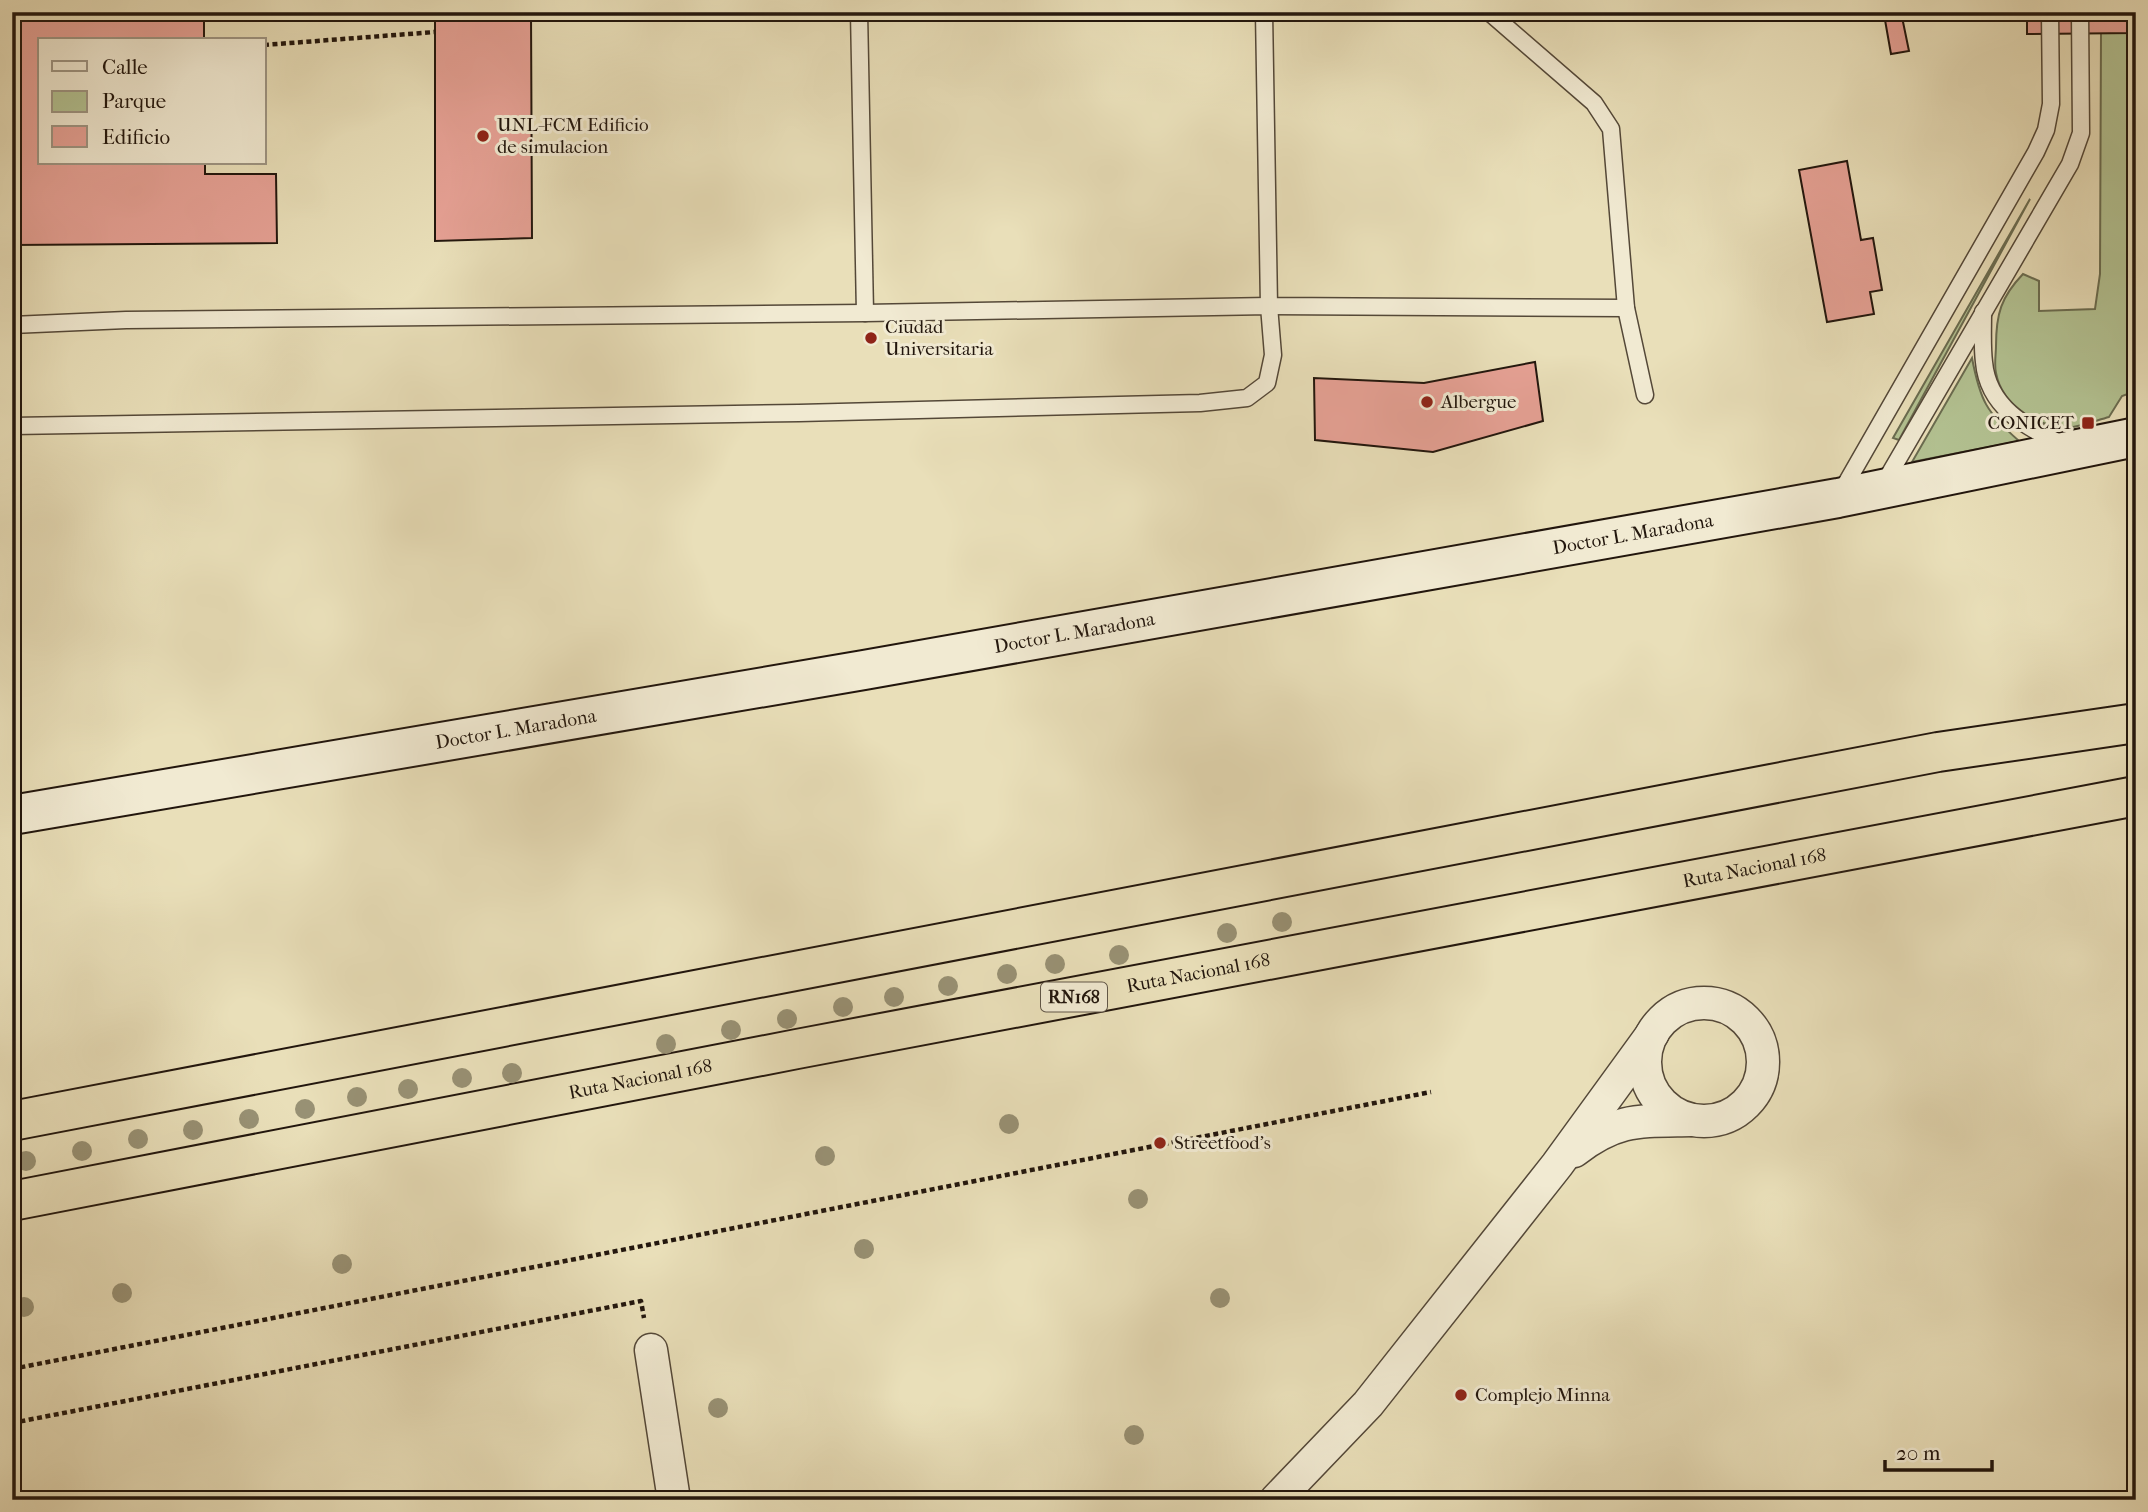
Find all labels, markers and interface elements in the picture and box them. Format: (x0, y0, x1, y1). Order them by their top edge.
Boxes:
legend (38, 38, 266, 164)
text: Calle (102, 55, 148, 79)
text: Parque (102, 89, 166, 113)
place label: UNL-FCM Edificio de simulacion (497, 114, 649, 158)
text: Edificio (102, 125, 170, 149)
marker: UNL-FCM Edificio de simulacion (475, 128, 491, 144)
place label: Ciudad Universitaria (885, 316, 993, 360)
marker: Ciudad Universitaria (863, 330, 879, 346)
place label: Albergue (1440, 391, 1516, 413)
marker: Albergue (1419, 394, 1435, 410)
place label: CONICET (1988, 412, 2074, 434)
marker: CONICET (2080, 415, 2096, 431)
street label: Doctor L. Maradona (1551, 509, 1715, 559)
street label: Doctor L. Maradona (992, 608, 1157, 658)
street label: Doctor L. Maradona (434, 705, 598, 754)
street label: Ruta Nacional 168 (1681, 844, 1828, 892)
street label: Ruta Nacional 168 (1125, 949, 1272, 998)
road number: RN168 (1041, 982, 1107, 1012)
street label: Ruta Nacional 168 (567, 1055, 714, 1104)
place label: Streetfood’s (1174, 1132, 1271, 1154)
marker: Streetfood’s (1152, 1135, 1168, 1151)
place label: Complejo Minna (1475, 1384, 1610, 1406)
marker: Complejo Minna (1453, 1387, 1469, 1403)
scale bar (1885, 1428, 1992, 1472)
text: 20 m (1896, 1441, 1941, 1465)

